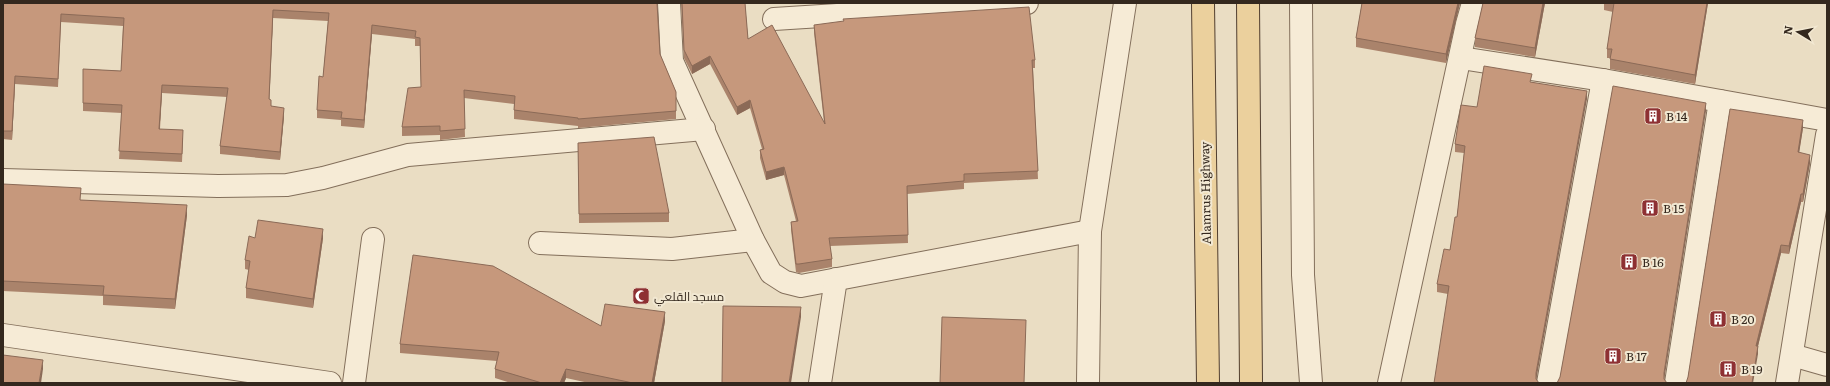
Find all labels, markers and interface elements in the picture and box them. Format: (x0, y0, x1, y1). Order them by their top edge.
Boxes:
north arrow (1778, 12, 1818, 52)
text: N (1778, 24, 1796, 36)
building icon: B 14 (1643, 106, 1663, 126)
place label: B 14 (1666, 107, 1688, 125)
street label: Alamrus Highway (1195, 141, 1215, 245)
building icon: B 15 (1640, 198, 1660, 218)
place label: B 15 (1663, 199, 1684, 217)
building icon: B 16 (1619, 252, 1639, 272)
place label: B 16 (1642, 253, 1664, 271)
mosque icon: مسجد القلعي (631, 286, 651, 306)
place label: مسجد القلعي (654, 287, 724, 307)
building icon: B 20 (1708, 309, 1728, 329)
place label: B 20 (1731, 310, 1754, 328)
building icon: B 17 (1603, 346, 1623, 366)
place label: B 17 (1626, 347, 1647, 365)
building icon: B 19 (1718, 359, 1738, 379)
place label: B 19 (1741, 360, 1762, 378)

